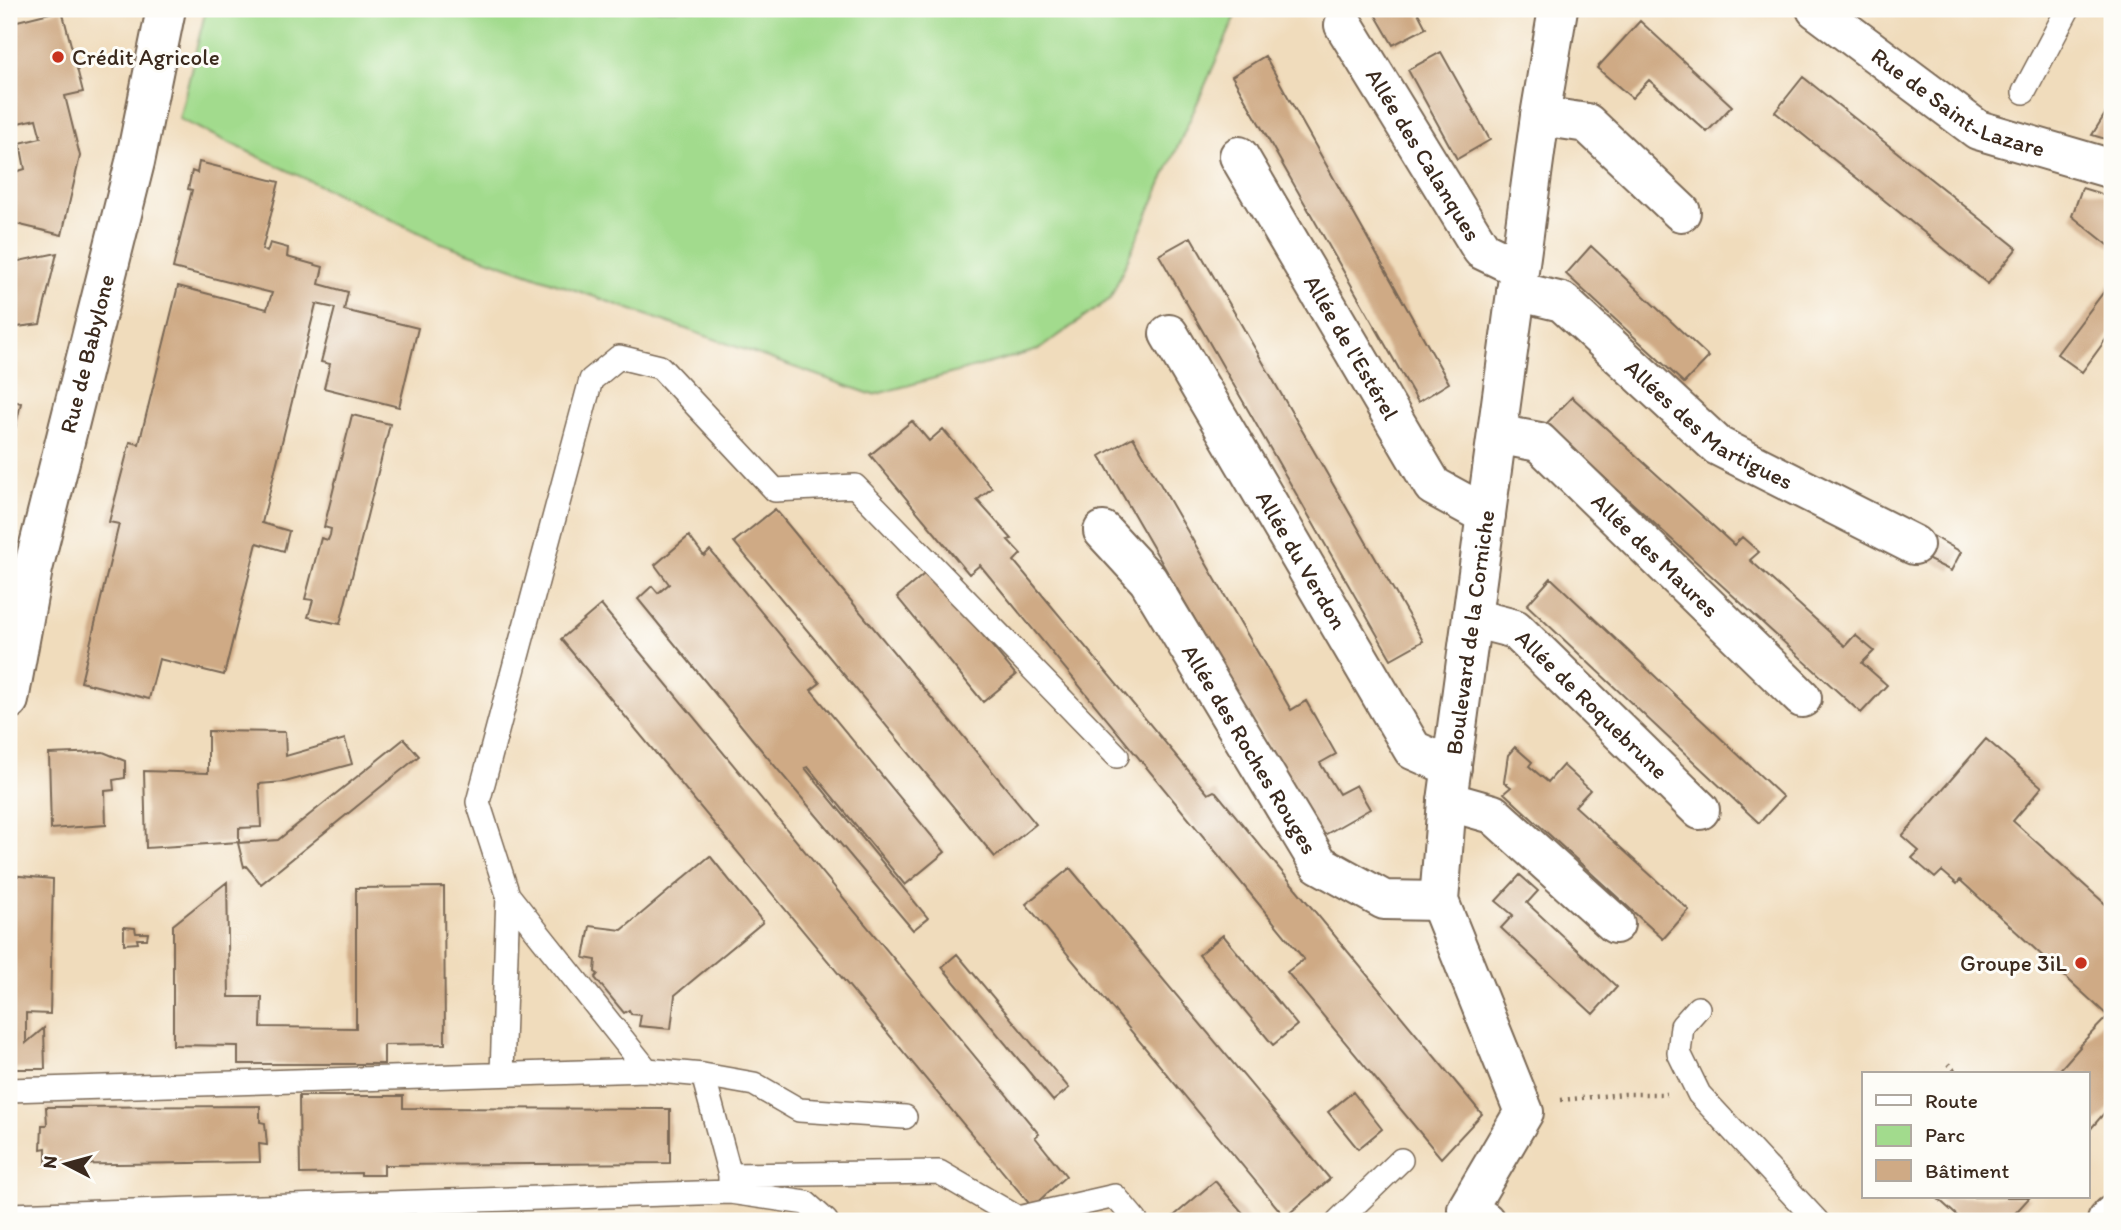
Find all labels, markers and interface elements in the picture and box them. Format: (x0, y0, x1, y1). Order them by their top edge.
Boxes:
street label: Rue de Saint-Lazare (1866, 41, 2048, 163)
place label: Crédit Agricole (72, 43, 220, 71)
marker: Crédit Agricole (50, 49, 66, 65)
street label: Allée des Calanques (1360, 63, 1487, 246)
street label: Allée de l'Estérel (1298, 270, 1405, 425)
street label: Rue de Babylone (54, 271, 120, 436)
street label: Allées des Martigues (1619, 353, 1798, 496)
street label: Allée du Verdon (1250, 486, 1353, 634)
street label: Allée des Maures (1586, 487, 1725, 623)
street label: Boulevard de la Corniche (1439, 508, 1500, 757)
street label: Allée de Roquebrune (1510, 623, 1674, 785)
street label: Allée des Roches Rouges (1176, 639, 1324, 859)
place label: Groupe 3iL (1960, 949, 2067, 977)
marker: Groupe 3iL (2073, 955, 2089, 971)
legend (1862, 1072, 2090, 1198)
text: Route (1925, 1088, 1978, 1113)
text: Parc (1925, 1122, 1965, 1147)
north arrow (32, 1128, 102, 1198)
text: N (37, 1155, 62, 1170)
text: Bâtiment (1925, 1158, 2009, 1183)

